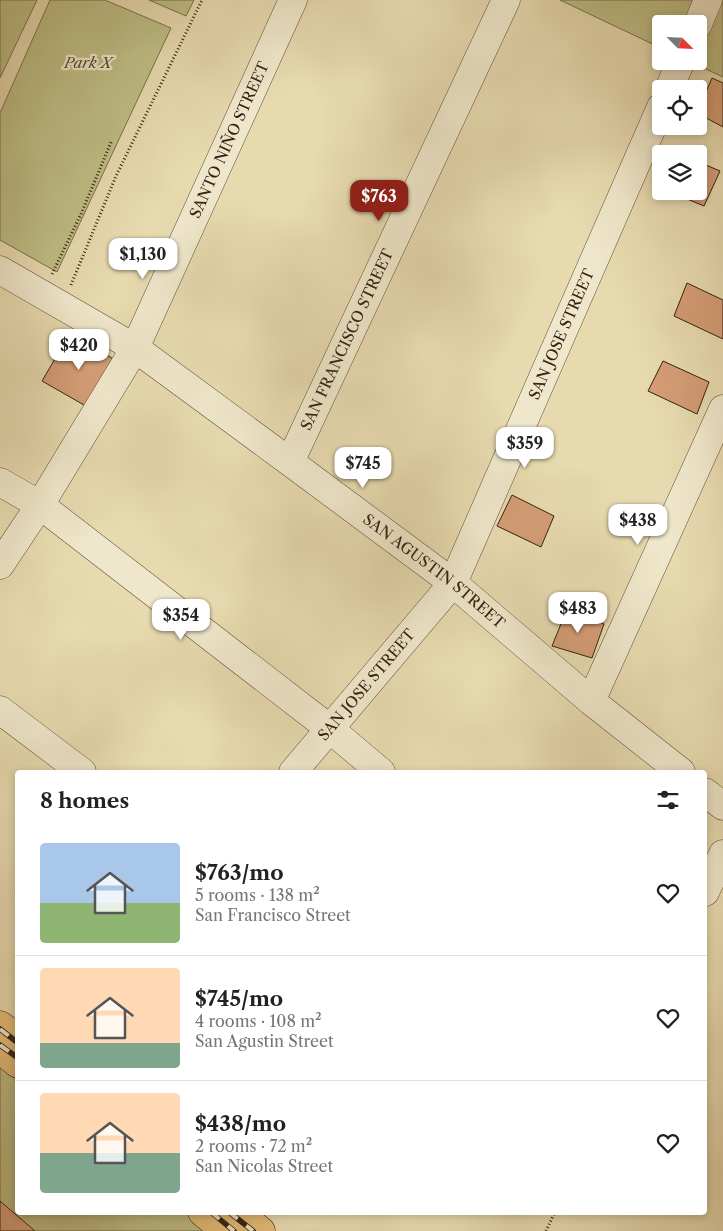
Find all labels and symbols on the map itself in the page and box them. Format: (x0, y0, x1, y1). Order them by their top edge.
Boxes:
north arrow (652, 15, 708, 70)
park label: Park X (63, 53, 115, 72)
street label: SANTO NIÑO STREET (185, 58, 273, 221)
pin: $763 (349, 180, 409, 222)
pin: $1,130 (102, 238, 184, 280)
street label: SAN FRANCISCO STREET (296, 245, 398, 433)
street label: SAN JOSE STREET (524, 265, 598, 402)
pin: $420 (49, 328, 109, 371)
pin: $359 (495, 426, 555, 469)
pin: $745 (333, 446, 393, 489)
pin: $438 (608, 504, 668, 546)
street label: SAN AGUSTIN STREET (359, 509, 510, 633)
pin: $483 (548, 592, 608, 634)
pin: $354 (151, 598, 211, 641)
street label: SAN JOSE STREET (314, 624, 419, 744)

